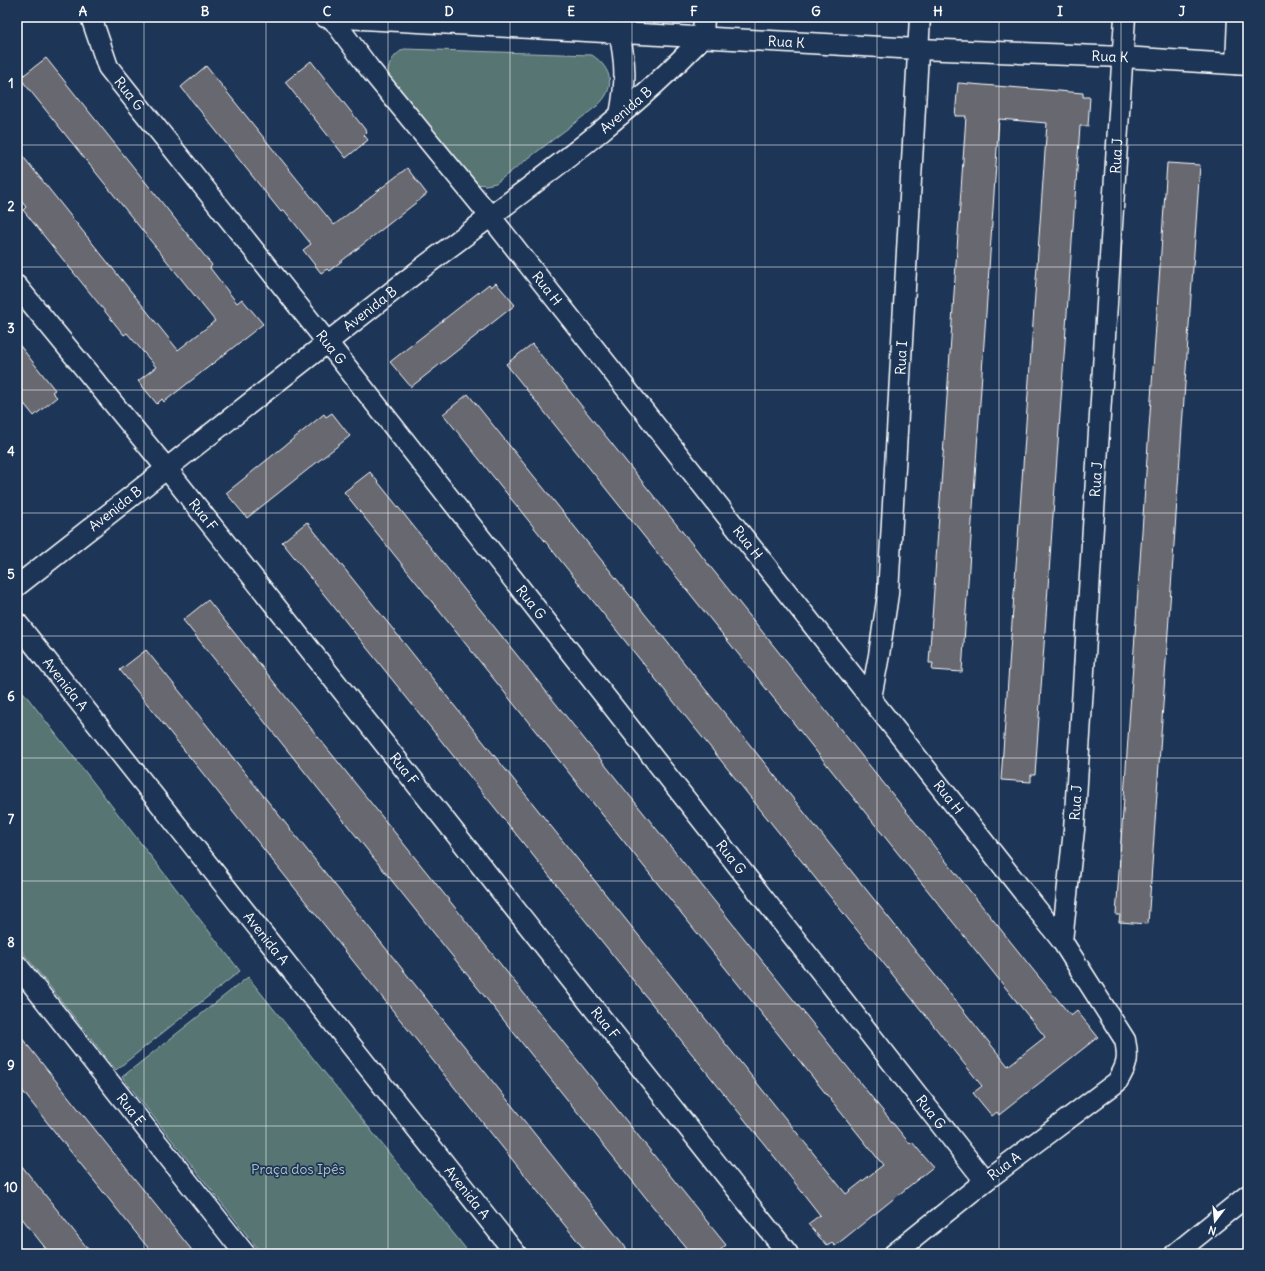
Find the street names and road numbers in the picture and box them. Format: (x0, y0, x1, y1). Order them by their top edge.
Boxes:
street label: Rua K (767, 32, 806, 52)
street label: Rua K (1091, 47, 1129, 66)
street label: Rua G (110, 73, 148, 114)
street label: Avenida B (596, 82, 656, 137)
street label: Rua J (1106, 138, 1126, 174)
street label: Rua H (528, 268, 566, 309)
street label: Avenida B (340, 282, 400, 335)
street label: Rua G (312, 327, 350, 368)
street label: Rua I (891, 340, 911, 375)
street label: Rua J (1086, 461, 1106, 498)
street label: Avenida B (85, 482, 146, 535)
street label: Rua F (185, 495, 222, 535)
street label: Rua H (729, 522, 767, 563)
street label: Rua G (512, 582, 550, 623)
street label: Avenida A (39, 654, 92, 715)
street label: Rua F (386, 749, 423, 789)
street label: Rua H (930, 777, 967, 818)
street label: Rua J (1066, 784, 1086, 821)
street label: Rua G (712, 836, 750, 878)
street label: Avenida A (240, 908, 293, 969)
street label: Rua F (587, 1003, 624, 1043)
street label: Rua E (113, 1090, 149, 1129)
street label: Rua G (912, 1091, 950, 1133)
street label: Rua A (984, 1148, 1024, 1184)
street label: Avenida A (441, 1162, 494, 1223)

